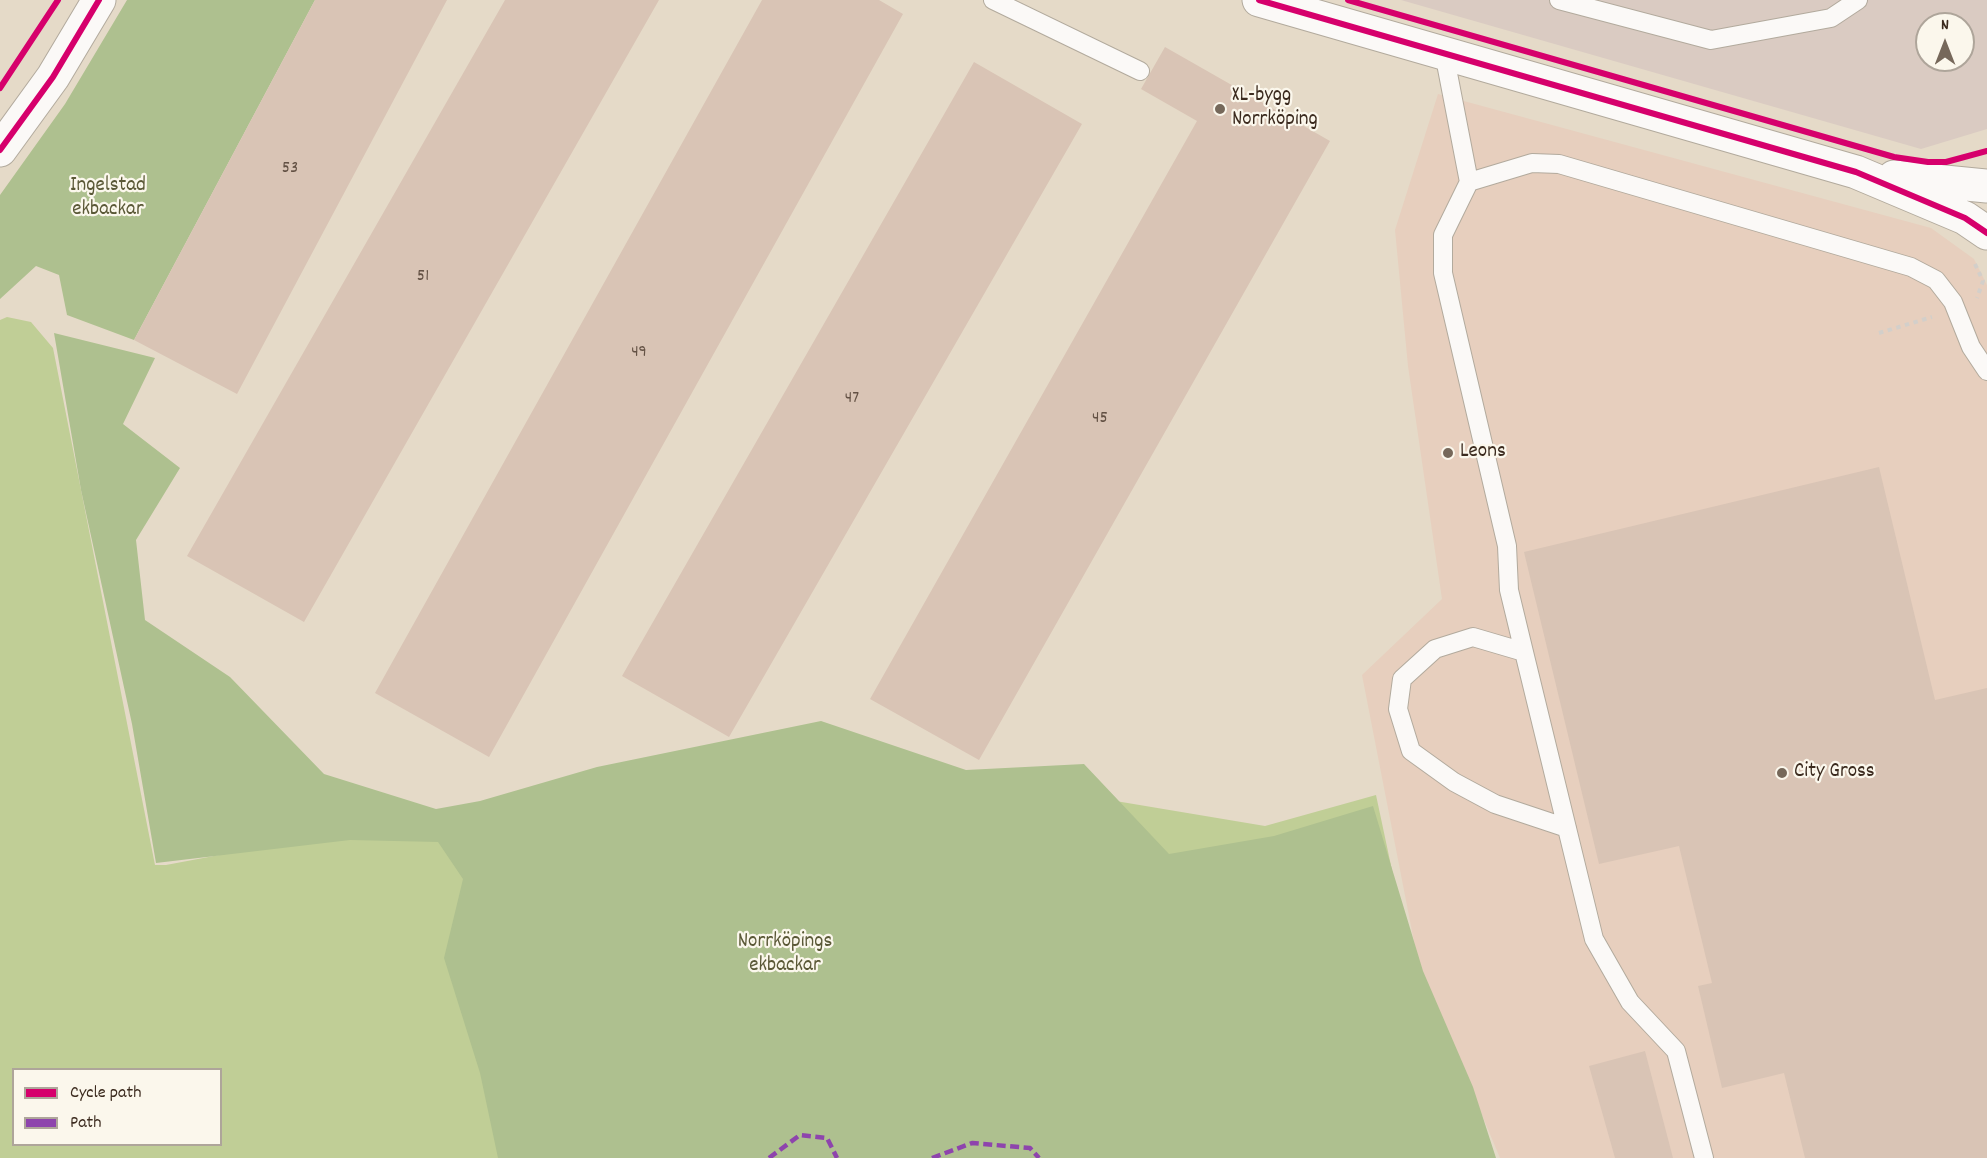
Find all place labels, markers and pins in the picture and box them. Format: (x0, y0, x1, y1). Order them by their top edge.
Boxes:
place label: XL-bygg Norrköping (1232, 84, 1318, 134)
marker: XL-bygg Norrköping (1213, 102, 1227, 116)
place label: Leons (1460, 440, 1506, 466)
marker: Leons (1441, 446, 1455, 460)
place label: City Gross (1794, 760, 1875, 786)
marker: City Gross (1775, 766, 1789, 780)

